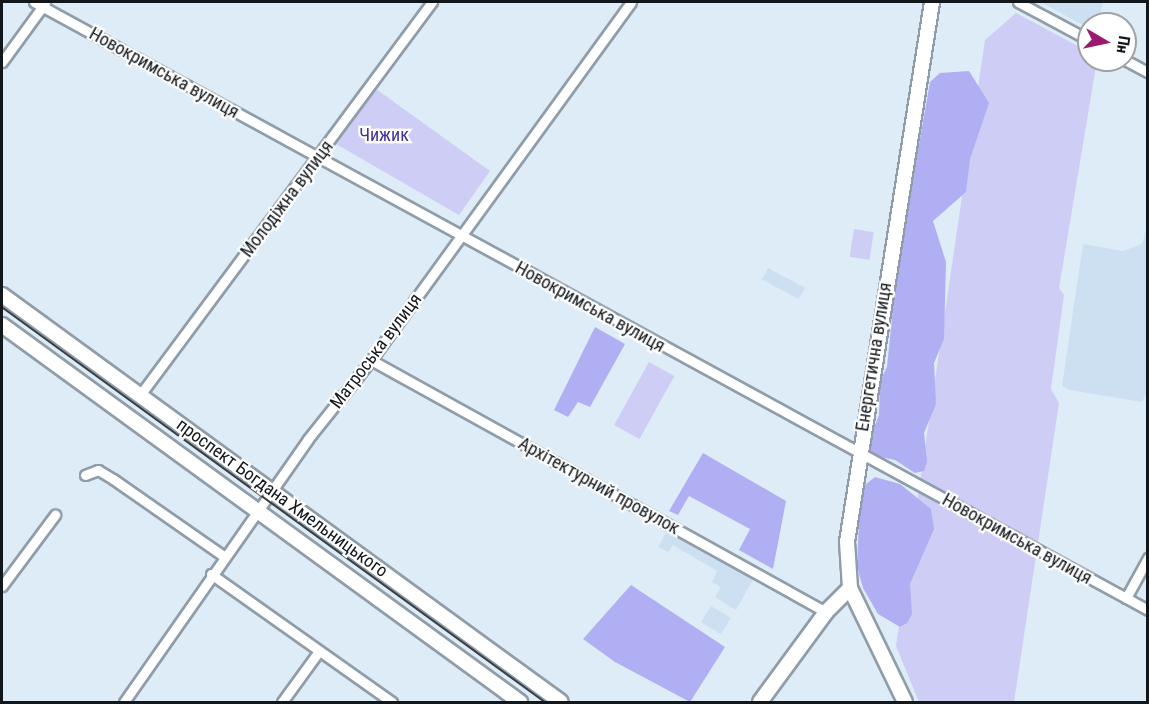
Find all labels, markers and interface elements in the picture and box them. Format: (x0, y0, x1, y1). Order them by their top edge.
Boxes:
north arrow (1077, 12, 1137, 72)
street label: Новокримська вулиця (85, 23, 243, 123)
text: Пн (1113, 34, 1134, 55)
park label: Чижик (359, 124, 409, 146)
street label: Молодіжна вулиця (236, 136, 338, 262)
street label: Новокримська вулиця (511, 257, 669, 357)
street label: Енергетична вулиця (852, 281, 896, 433)
street label: Матроська вулиця (326, 289, 426, 413)
street label: проспект Богдана Хмельницького (172, 414, 392, 582)
street label: Архітектурний провулок (515, 433, 683, 539)
street label: Новокримська вулиця (938, 489, 1096, 589)

